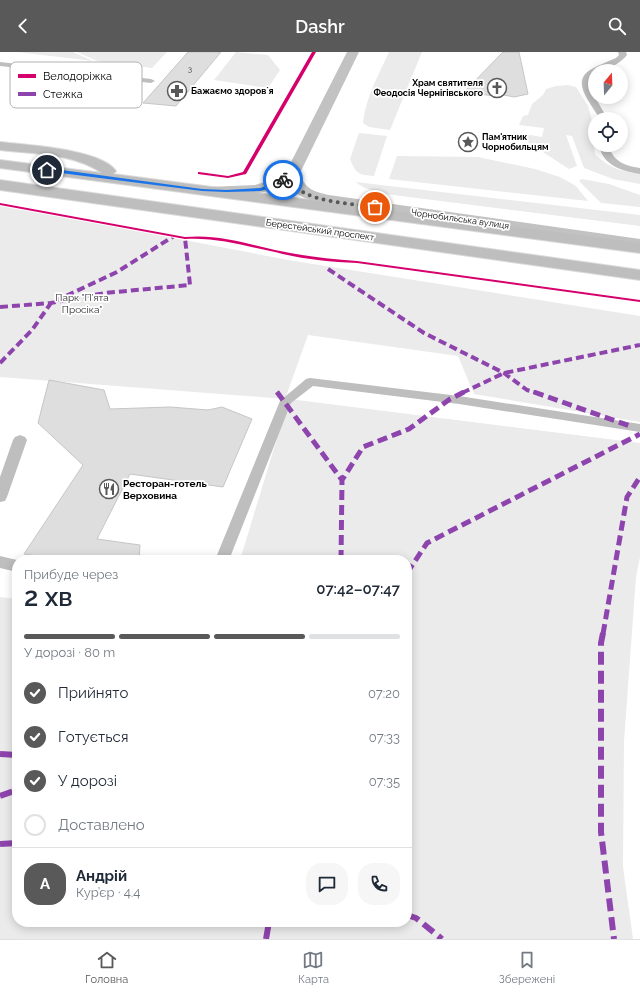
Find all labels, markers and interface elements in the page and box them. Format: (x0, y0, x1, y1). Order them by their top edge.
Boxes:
icon: back (12, 15, 34, 37)
icon: search (606, 15, 628, 37)
text: Dashr (295, 16, 345, 37)
legend (10, 62, 142, 108)
house number: 3 (188, 64, 192, 74)
north arrow (588, 64, 628, 104)
map controls (588, 64, 628, 152)
text: Велодоріжка (43, 70, 112, 83)
church icon: Храм святителя Феодосія Чернігівського (486, 77, 508, 99)
place label: Храм святителя Феодосія Чернігівського (373, 78, 484, 98)
pharmacy icon: Бажаємо здоровʼя (166, 80, 188, 102)
place label: Бажаємо здоровʼя (191, 86, 274, 96)
text: Стежка (43, 88, 83, 101)
button: locate (588, 112, 628, 152)
place icon: Пам'ятник Чорнобильцям (457, 131, 479, 153)
place label: Пам'ятник Чорнобильцям (482, 132, 549, 152)
pin (30, 153, 64, 187)
icon: home (36, 159, 58, 181)
courier (263, 160, 303, 200)
icon: bike (272, 169, 294, 191)
pin (358, 190, 392, 224)
icon: bag (364, 196, 386, 218)
street label: Чорнобильська вулиця (410, 207, 510, 231)
street label: Берестейський проспект (265, 217, 375, 243)
park label: Парк "П'ята Просіка" (55, 292, 109, 315)
restaurant icon: Ресторан-готель Верховина (98, 478, 120, 500)
place label: Ресторан-готель Верховина (123, 478, 207, 501)
text: Прибуде через (24, 567, 118, 582)
text: 07:42–07:47 (316, 580, 400, 598)
text: 2 хв (24, 582, 73, 612)
text: У дорозі · 80 m (24, 645, 115, 660)
icon: check (24, 682, 46, 704)
text: Прийнято (58, 684, 128, 702)
text: 07:20 (368, 686, 400, 701)
icon: check (24, 726, 46, 748)
text: Готується (58, 728, 128, 746)
text: 07:33 (369, 730, 400, 745)
icon: check (24, 770, 46, 792)
text: У дорозі (58, 772, 117, 790)
text: 07:35 (369, 774, 400, 789)
text: Доставлено (58, 816, 145, 834)
button: chat (306, 863, 348, 905)
button: phone (358, 863, 400, 905)
text: Андрій (76, 867, 127, 885)
text: А (40, 875, 50, 893)
text: Кур’єр · 4.4 (76, 885, 140, 900)
tab: Головна (85, 949, 128, 986)
tab: Карта (298, 949, 329, 986)
tab: Збережені (499, 949, 555, 986)

